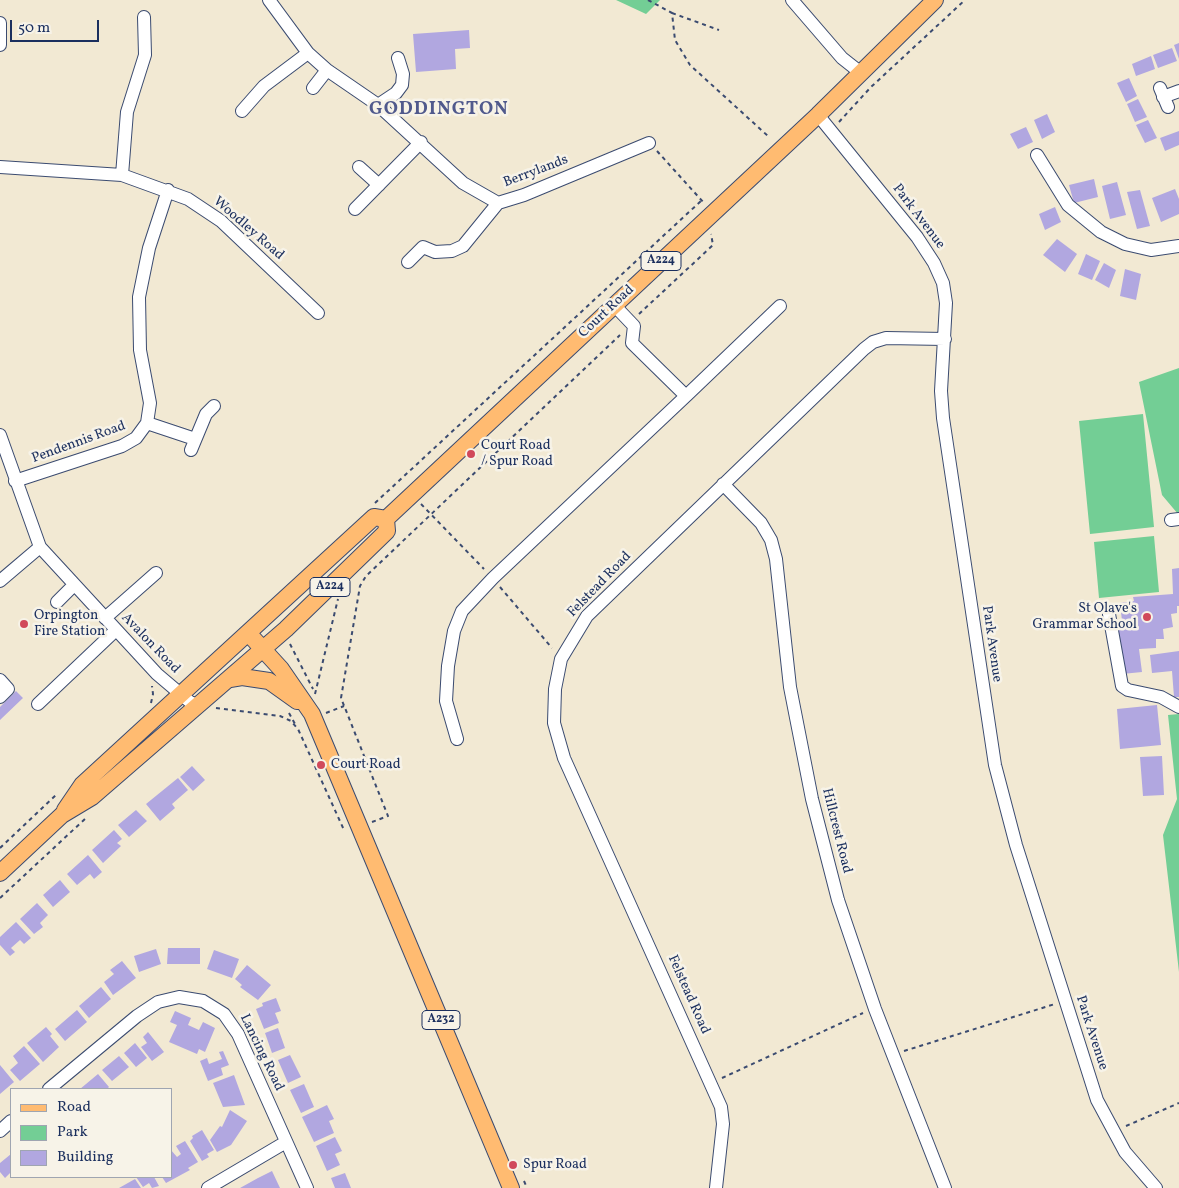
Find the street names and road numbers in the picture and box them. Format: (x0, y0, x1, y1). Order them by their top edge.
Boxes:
street label: Berrylands (501, 152, 571, 192)
street label: Park Avenue (888, 181, 948, 253)
street label: Woodley Road (209, 194, 287, 264)
road number: A224 (641, 252, 681, 270)
street label: Court Road (576, 282, 638, 342)
street label: Pendennis Road (30, 418, 128, 468)
street label: Felstead Road (565, 549, 635, 621)
road number: A224 (310, 578, 350, 596)
street label: Park Avenue (977, 605, 1005, 683)
street label: Avalon Road (117, 610, 183, 678)
street label: Hillcrest Road (817, 787, 855, 875)
street label: Felstead Road (663, 953, 713, 1037)
street label: Park Avenue (1071, 994, 1111, 1072)
road number: A232 (422, 1010, 460, 1030)
street label: Lancing Road (235, 1012, 287, 1094)

